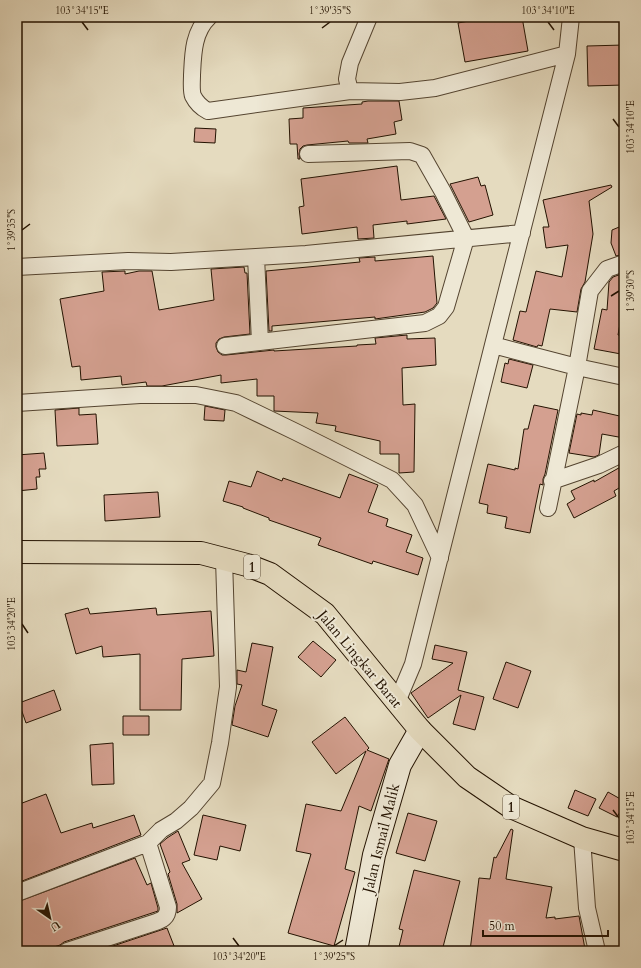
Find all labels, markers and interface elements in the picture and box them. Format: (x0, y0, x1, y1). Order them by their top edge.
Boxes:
text: 103°34'15"E (55, 4, 109, 18)
text: 1°39'35"S (309, 4, 351, 18)
text: 103°34'10"E (521, 4, 575, 18)
text: 103°34'10"E (624, 100, 638, 154)
text: 1°39'35"S (5, 209, 19, 251)
text: 1°39'30"S (624, 270, 638, 312)
road number: 1 (244, 555, 260, 579)
text: 103°34'20"E (5, 597, 19, 651)
street label: Jalan Lingkar Barat (312, 604, 407, 712)
street label: Jalan Ismail Malik (357, 781, 404, 897)
text: 103°34'15"E (624, 791, 638, 845)
road number: 1 (503, 795, 519, 819)
north arrow (30, 898, 70, 938)
scale bar (483, 912, 608, 938)
text: U (47, 917, 63, 935)
text: 50 m (489, 918, 516, 934)
text: 103°34'20"E (212, 950, 266, 964)
text: 1°39'25"S (313, 950, 355, 964)

